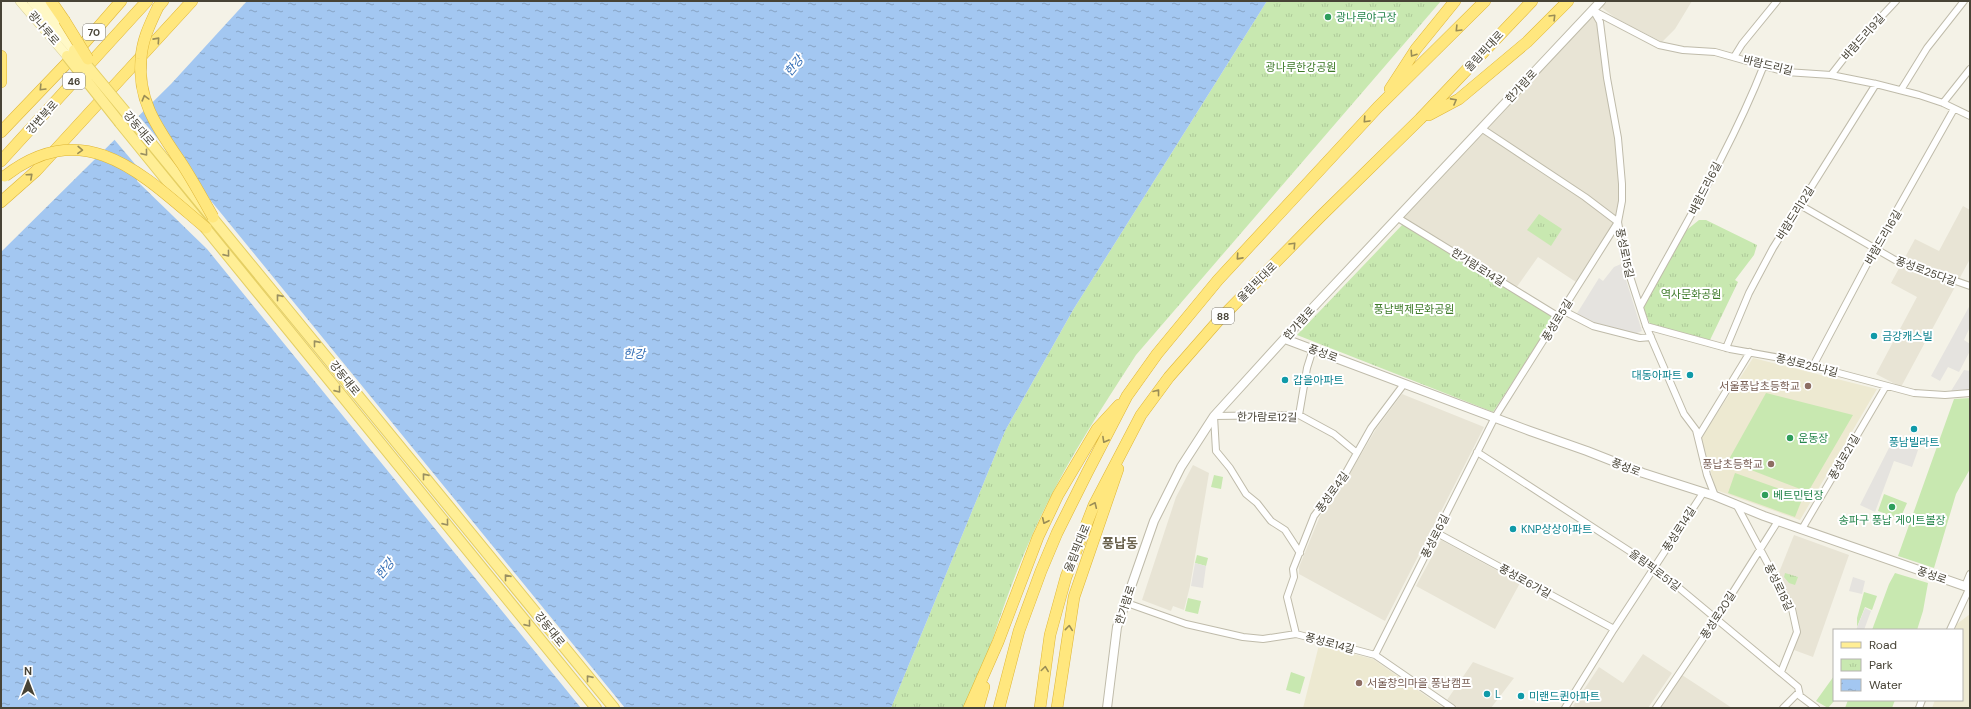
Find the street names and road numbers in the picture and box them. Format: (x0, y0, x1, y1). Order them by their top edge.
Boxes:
street label: 광나루로 (25, 8, 63, 48)
street label: 바람드리9길 (1839, 11, 1887, 63)
road number: 70 (83, 24, 105, 40)
street label: 올림픽대로 (1462, 28, 1506, 74)
street label: 바람드리길 (1742, 52, 1794, 78)
street label: 한가람로 (1502, 66, 1540, 106)
road number: 46 (63, 73, 85, 89)
street label: 강변북로 (23, 97, 61, 137)
street label: 강동대로 (121, 108, 157, 148)
street label: 바람드리6길 (1686, 159, 1724, 217)
street label: 바람드리12길 (1773, 184, 1817, 242)
street label: 바람드리16길 (1862, 207, 1904, 267)
street label: 풍성로15길 (1613, 227, 1637, 279)
street label: 한가람로14길 (1449, 245, 1507, 289)
street label: 풍성로25다길 (1894, 254, 1958, 288)
street label: 올림픽대로 (1234, 259, 1280, 305)
street label: 풍성로5길 (1539, 296, 1575, 344)
street label: 한가람로 (1280, 303, 1318, 343)
road number: 88 (1212, 308, 1234, 324)
street label: 풍성로 (1306, 341, 1340, 365)
street label: 풍성로25나길 (1774, 351, 1840, 379)
street label: 강동대로 (327, 358, 363, 398)
street label: 한가람로12길 (1237, 409, 1297, 425)
street label: 풍성로21길 (1825, 432, 1863, 482)
street label: 풍성로 (1609, 455, 1643, 479)
street label: 풍성로4길 (1312, 469, 1352, 515)
street label: 풍성로14길 (1659, 504, 1699, 554)
street label: 풍성로6길 (1418, 512, 1452, 560)
street label: 올림픽대로 (1061, 522, 1093, 574)
street label: 올림픽로51길 (1627, 546, 1683, 594)
street label: 풍성로6가길 (1496, 561, 1554, 601)
street label: 풍성로18길 (1762, 561, 1796, 613)
street label: 풍성로 (1915, 563, 1949, 587)
street label: 한가람로 (1112, 584, 1138, 626)
street label: 풍성로20길 (1697, 588, 1739, 642)
street label: 강동대로 (532, 609, 568, 649)
street label: 풍성로14길 (1304, 630, 1356, 656)

